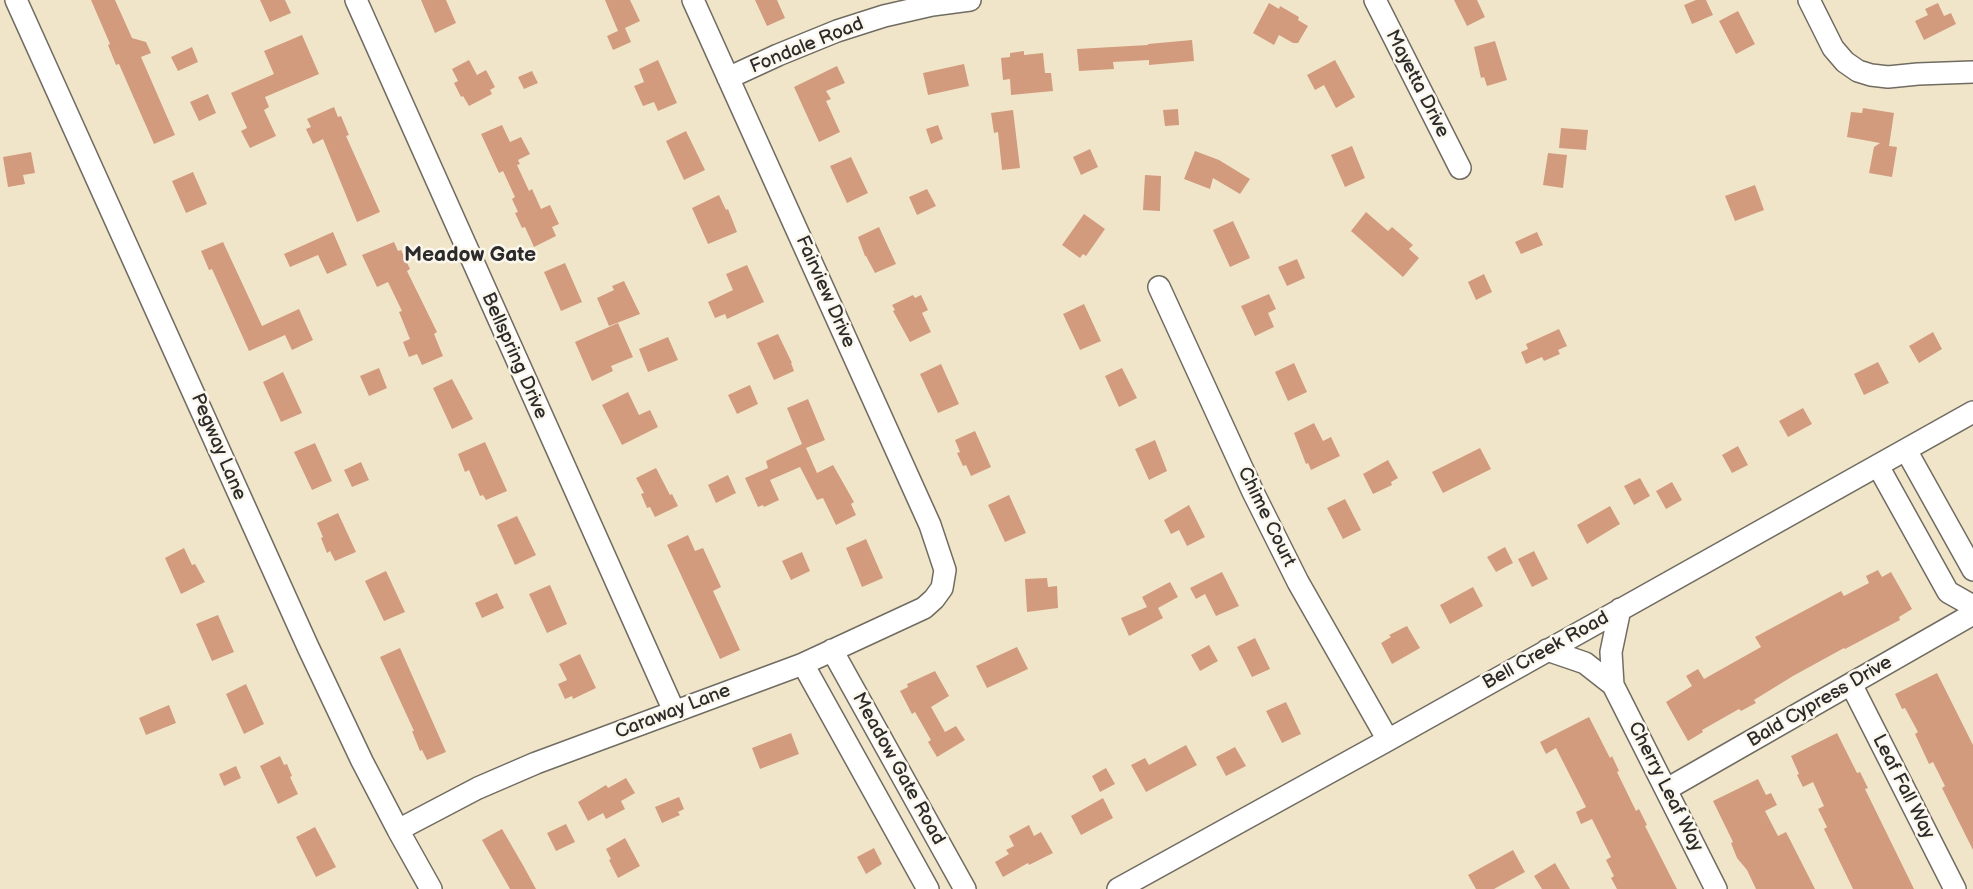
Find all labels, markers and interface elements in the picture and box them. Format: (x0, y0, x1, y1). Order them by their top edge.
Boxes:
street label: Fondale Road (747, 13, 867, 79)
street label: Mayetta Drive (1380, 26, 1454, 142)
street label: Fairview Drive (790, 232, 860, 352)
district label: Meadow Gate (404, 243, 536, 269)
street label: Bellspring Drive (476, 289, 552, 423)
street label: Pegway Lane (185, 390, 251, 504)
street label: Chime Court (1232, 463, 1300, 571)
street label: Bell Creek Road (1479, 607, 1613, 695)
street label: Bald Cypress Drive (1744, 651, 1896, 753)
street label: Caraway Lane (612, 680, 734, 744)
street label: Meadow Gate Road (847, 689, 949, 849)
street label: Cherry Leaf Way (1622, 718, 1708, 856)
street label: Leaf Fall Way (1867, 731, 1939, 843)

